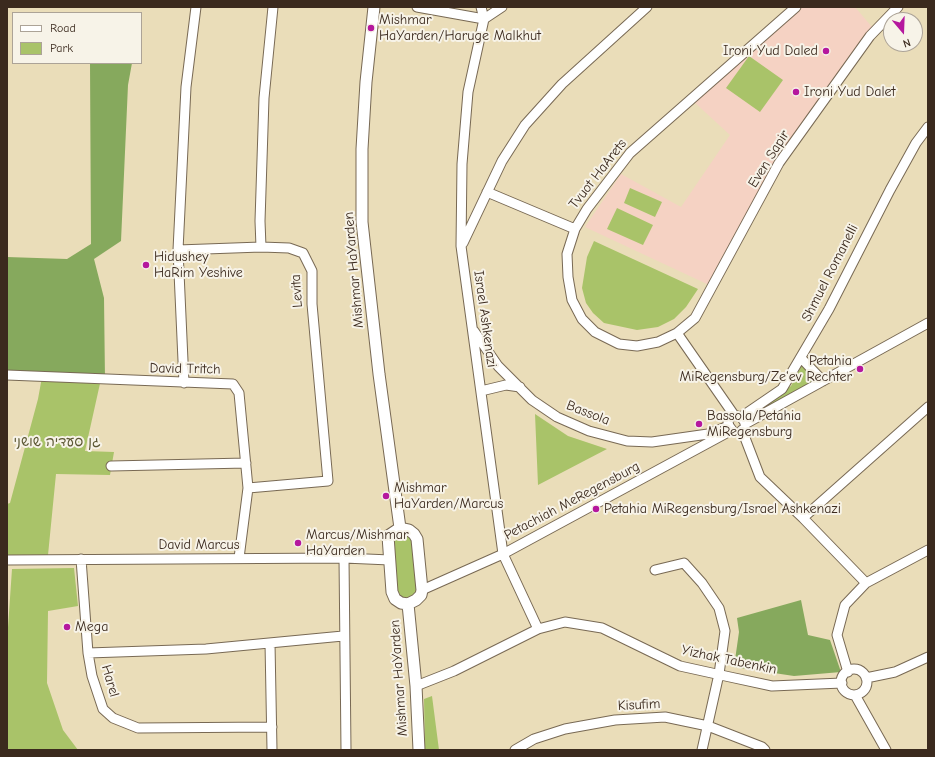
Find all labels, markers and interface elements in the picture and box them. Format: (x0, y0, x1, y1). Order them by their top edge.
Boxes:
legend (12, 12, 142, 64)
place label: Mishmar HaYarden/Haruge Malkhut (379, 12, 541, 44)
north arrow (883, 12, 923, 52)
text: Road (50, 21, 76, 35)
marker: Mishmar HaYarden/Haruge Malkhut (366, 23, 376, 33)
text: N (901, 36, 912, 50)
text: Park (50, 41, 73, 55)
place label: Ironi Yud Daled (723, 43, 818, 59)
marker: Ironi Yud Daled (821, 46, 831, 56)
place label: Ironi Yud Dalet (804, 84, 895, 100)
marker: Ironi Yud Dalet (791, 87, 801, 97)
street label: Even Sapir (745, 127, 793, 191)
street label: Tvuot HaArets (566, 136, 630, 212)
street label: Mishmar HaYarden (341, 211, 367, 329)
street label: Shmuel Romanelli (798, 221, 862, 325)
place label: Hidushey HaRim Yeshive (154, 249, 243, 282)
marker: Hidushey HaRim Yeshive (141, 260, 151, 270)
street label: Israel Ashkenazi (470, 269, 500, 369)
street label: Levita (287, 274, 307, 308)
place label: Petahia MiRegensburg/Ze'ev Rechter (680, 353, 852, 386)
street label: David Tritch (149, 360, 221, 378)
marker: Petahia MiRegensburg/Ze'ev Rechter (855, 364, 865, 374)
street label: Bassola (564, 397, 612, 429)
place label: Bassola/Petahia MiRegensburg (707, 408, 801, 440)
marker: Bassola/Petahia MiRegensburg (694, 419, 704, 429)
park label: גן סעדיה שושני (13, 434, 101, 450)
street label: Petachiah MeRegensburg (501, 458, 643, 544)
place label: Mishmar HaYarden/Marcus (394, 480, 503, 512)
marker: Mishmar HaYarden/Marcus (381, 491, 391, 501)
place label: Petahia MiRegensburg/Israel Ashkenazi (604, 501, 841, 517)
marker: Petahia MiRegensburg/Israel Ashkenazi (591, 504, 601, 514)
place label: Marcus/Mishmar HaYarden (306, 527, 409, 560)
street label: David Marcus (159, 537, 239, 553)
marker: Marcus/Mishmar HaYarden (293, 538, 303, 548)
place label: Mega (75, 619, 108, 635)
street label: Mishmar HaYarden (387, 619, 411, 737)
marker: Mega (62, 622, 72, 632)
street label: Yizhak Tabenkin (680, 642, 778, 678)
street label: Harel (97, 663, 123, 699)
street label: Kisufim (617, 695, 661, 715)

